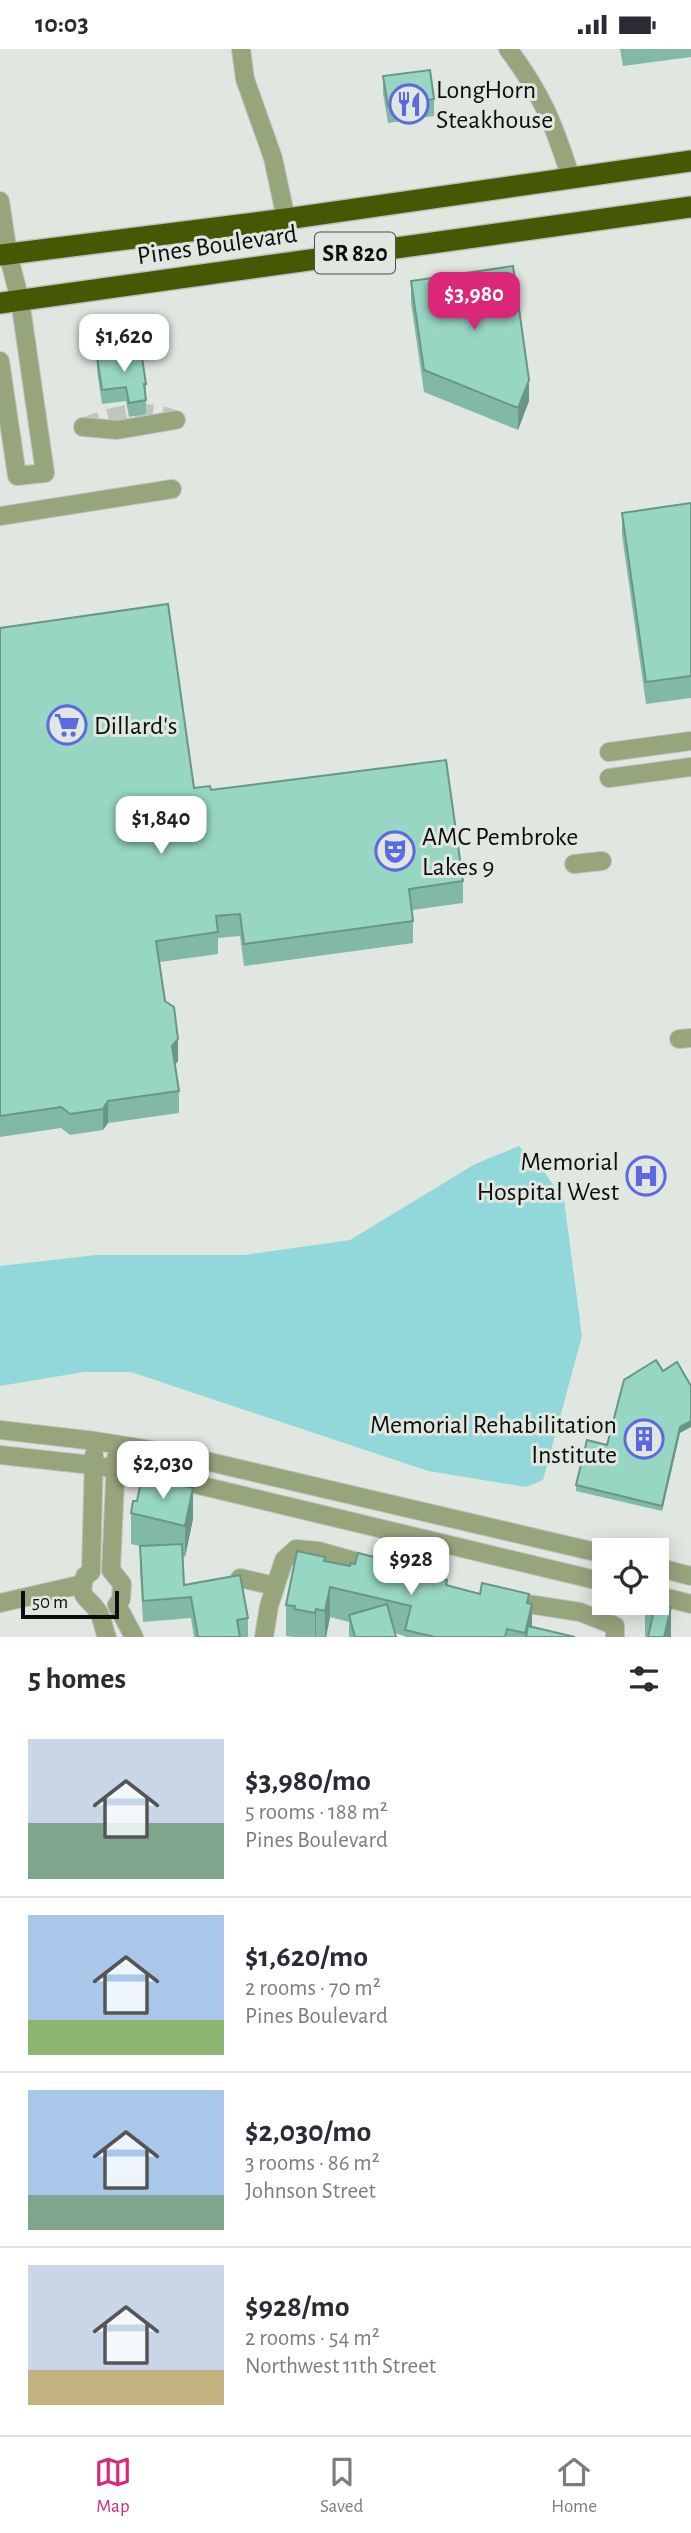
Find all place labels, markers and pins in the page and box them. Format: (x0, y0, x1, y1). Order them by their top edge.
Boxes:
place label: LongHorn Steakhouse (436, 77, 553, 133)
restaurant icon: LongHorn Steakhouse (388, 83, 430, 125)
pin: $3,980 (417, 273, 531, 332)
pin: $1,620 (67, 315, 181, 374)
supermarket icon: Dillard's (46, 704, 88, 746)
place label: Dillard's (94, 713, 177, 739)
pin: $1,840 (104, 797, 218, 856)
place label: AMC Pembroke Lakes 9 (422, 824, 578, 880)
theatre icon: AMC Pembroke Lakes 9 (374, 830, 416, 872)
place label: Memorial Hospital West (477, 1149, 619, 1205)
hospital icon: Memorial Hospital West (625, 1155, 667, 1197)
place label: Memorial Rehabilitation Institute (370, 1412, 617, 1468)
building icon: Memorial Rehabilitation Institute (623, 1418, 665, 1460)
pin: $2,030 (106, 1441, 220, 1501)
pin: $928 (370, 1537, 452, 1597)

